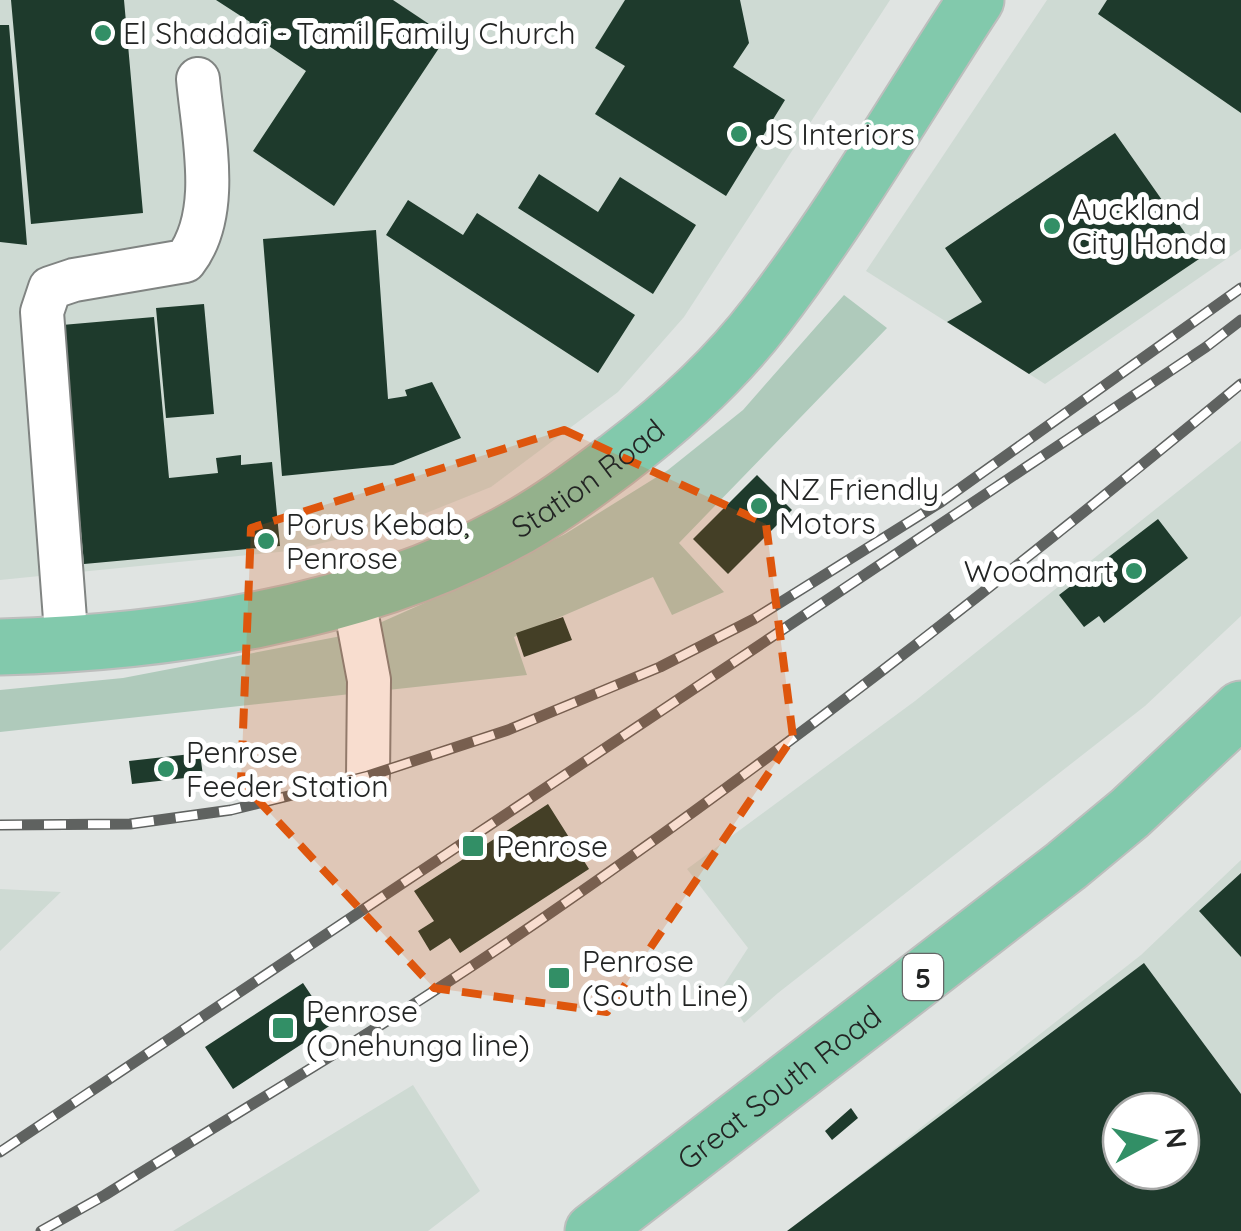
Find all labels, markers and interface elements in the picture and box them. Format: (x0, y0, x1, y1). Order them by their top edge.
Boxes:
place label: El Shaddai - Tamil Family Church (123, 14, 576, 52)
marker: El Shaddai - Tamil Family Church (92, 22, 114, 44)
place label: JS Interiors (759, 115, 915, 153)
marker: JS Interiors (728, 123, 750, 145)
place label: Auckland City Honda (1072, 190, 1227, 262)
marker: Auckland City Honda (1041, 215, 1063, 237)
street label: Station Road (504, 411, 672, 546)
place label: NZ Friendly Motors (779, 470, 939, 542)
marker: NZ Friendly Motors (748, 495, 770, 517)
place label: Porus Kebab, Penrose (286, 505, 470, 577)
marker: Porus Kebab, Penrose (255, 530, 277, 552)
place label: Woodmart (964, 552, 1114, 590)
marker: Woodmart (1123, 560, 1145, 582)
place label: Penrose Feeder Station (186, 733, 389, 805)
marker: Penrose Feeder Station (155, 758, 177, 780)
place label: Penrose (496, 827, 608, 865)
marker: Penrose (460, 833, 486, 859)
place label: Penrose (South Line) (582, 942, 749, 1014)
road number: 5 (903, 954, 943, 1000)
marker: Penrose (South Line) (546, 965, 572, 991)
place label: Penrose (Onehunga line) (306, 992, 530, 1064)
street label: Great South Road (670, 997, 889, 1178)
marker: Penrose (Onehunga line) (270, 1015, 296, 1041)
north arrow (1101, 1091, 1201, 1191)
text: N (1158, 1126, 1195, 1150)

